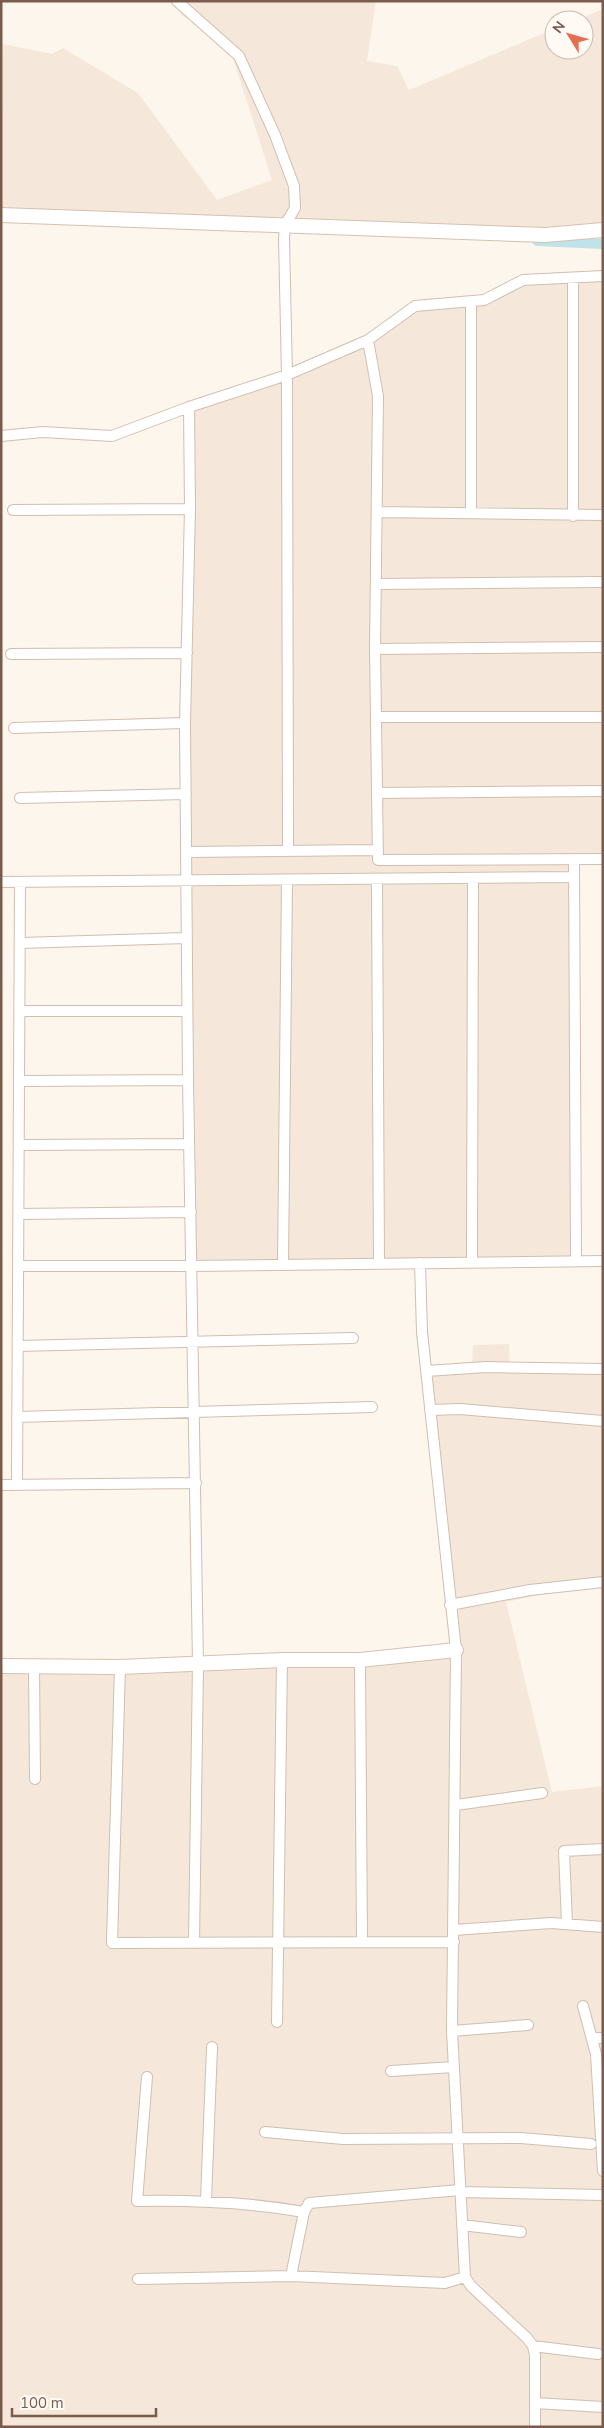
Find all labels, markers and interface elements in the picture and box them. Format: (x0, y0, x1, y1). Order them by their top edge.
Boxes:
north arrow (544, 10, 594, 60)
text: N (548, 18, 570, 37)
scale bar (12, 2386, 156, 2418)
text: 100 m (20, 2393, 64, 2413)

